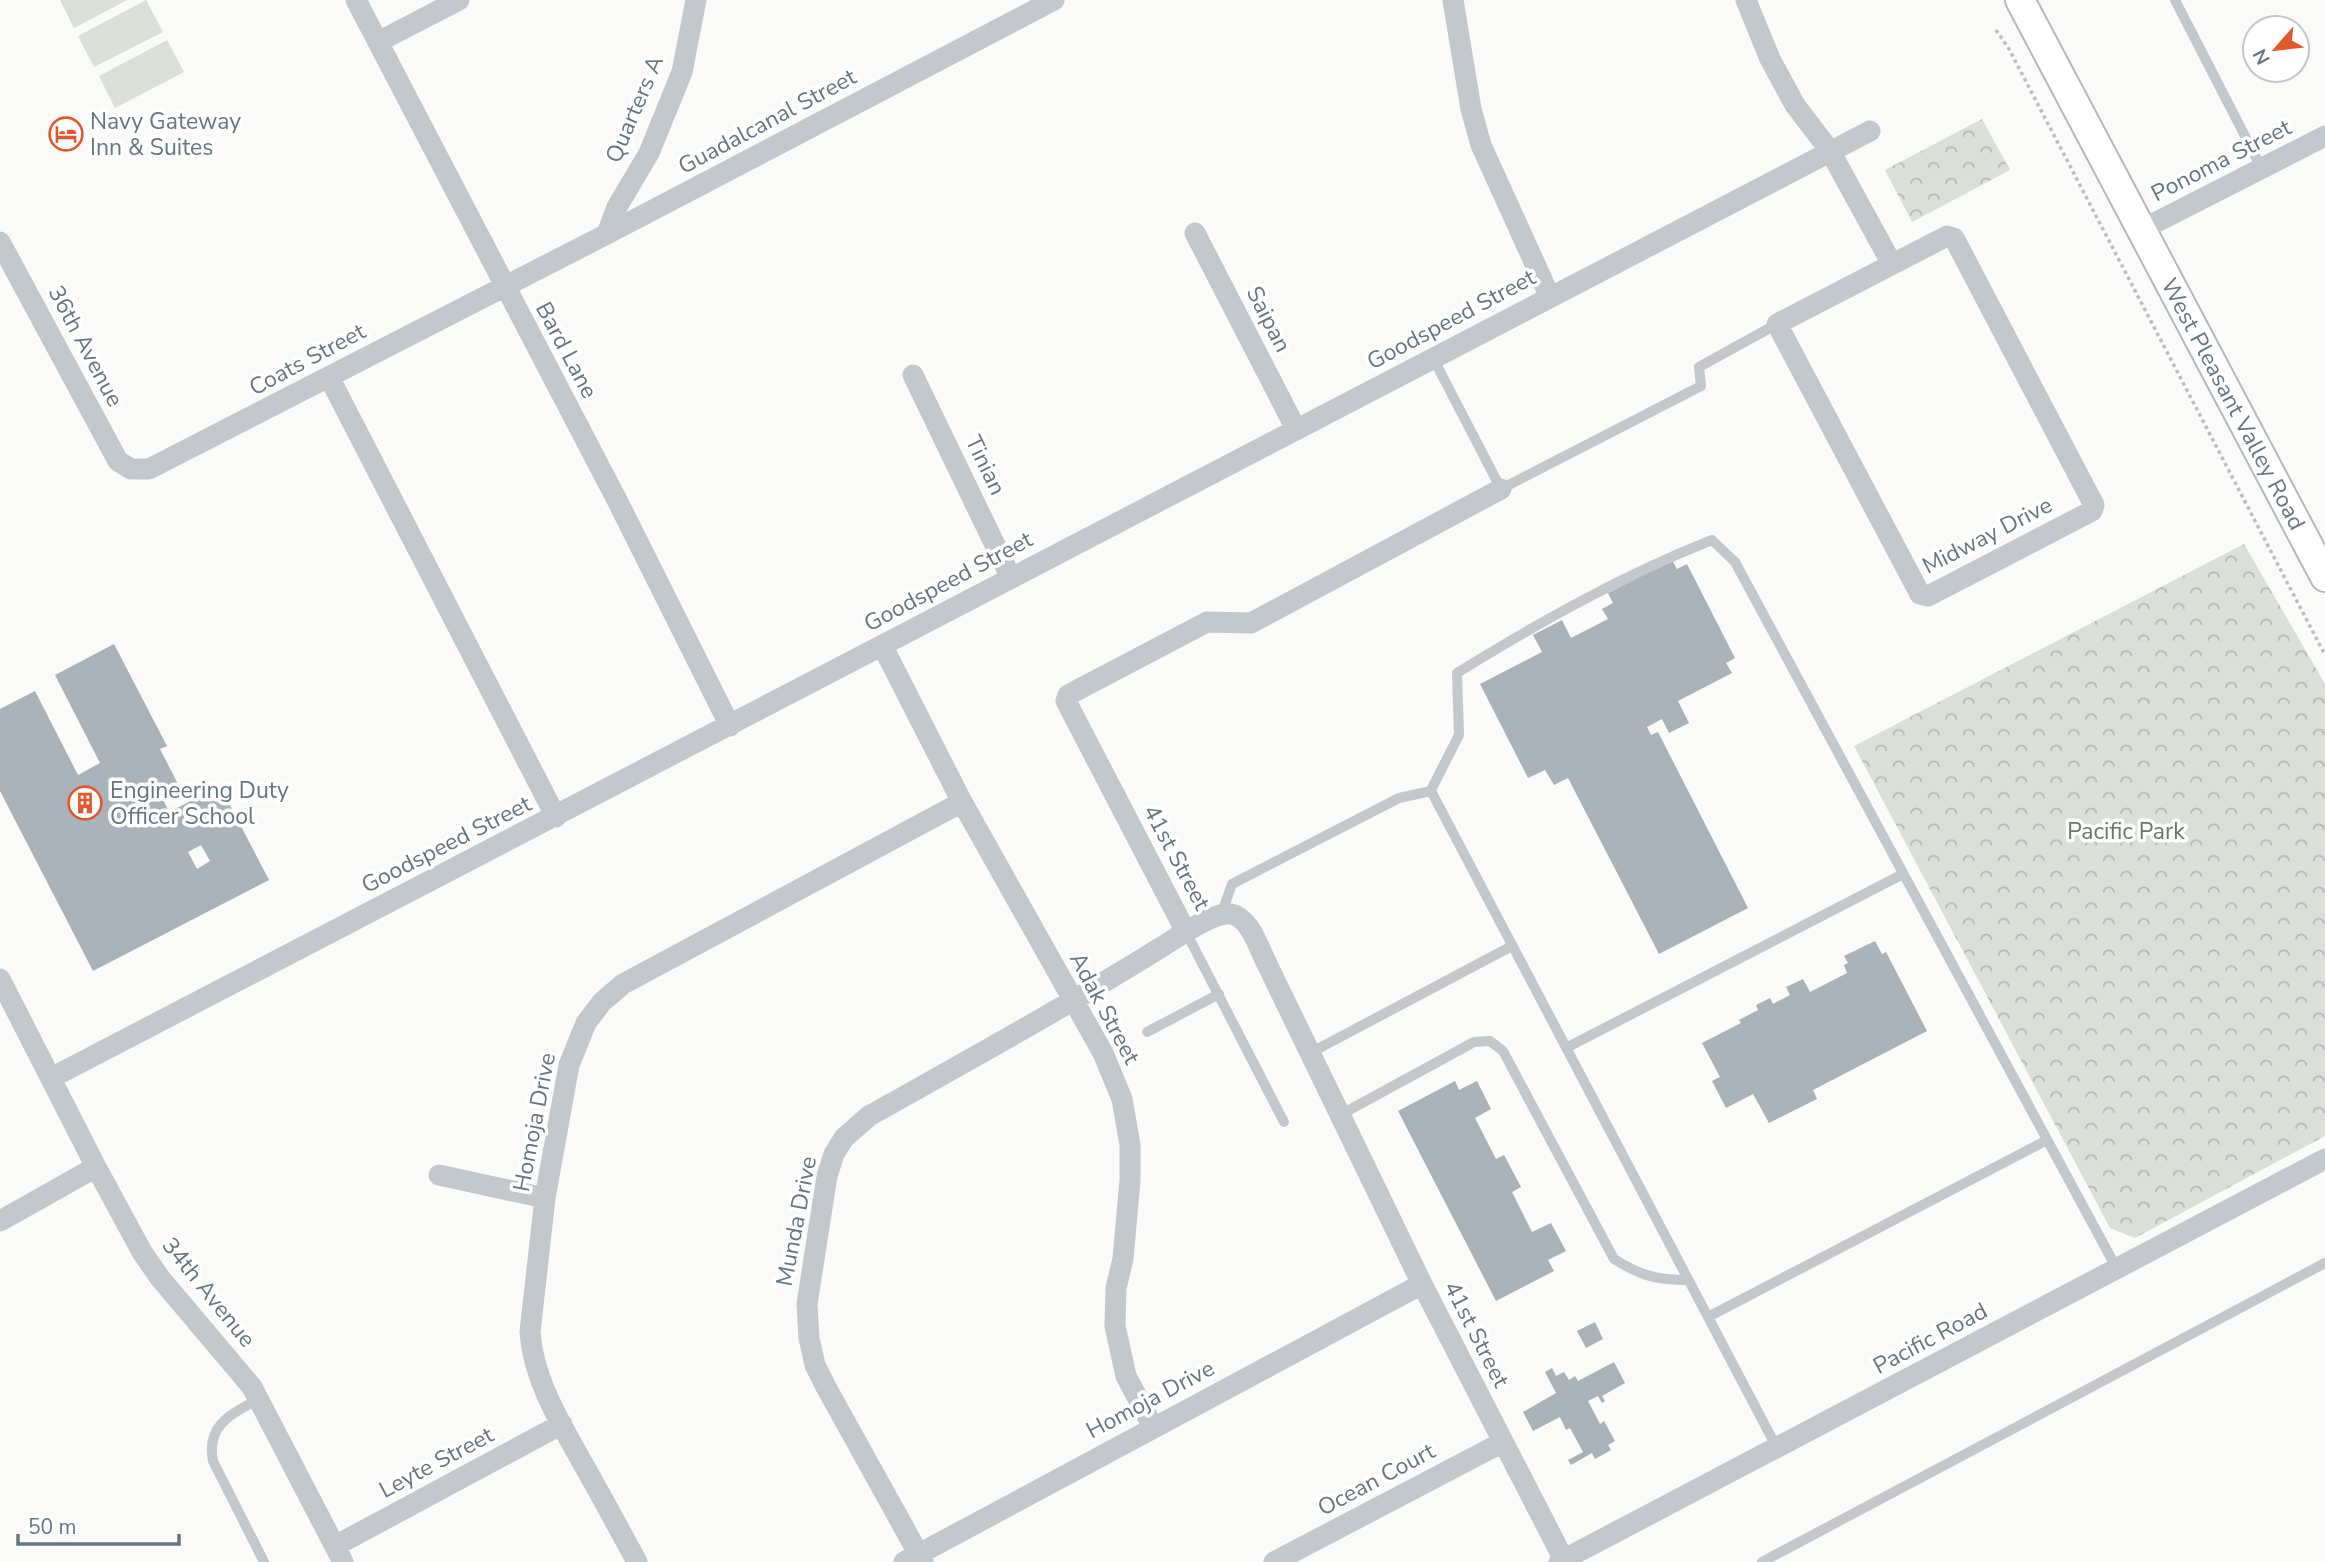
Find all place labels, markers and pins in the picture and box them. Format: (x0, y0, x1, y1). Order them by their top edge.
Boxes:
place label: Navy Gateway Inn & Suites (90, 106, 241, 163)
hotel icon: Navy Gateway Inn & Suites (47, 115, 85, 153)
place label: Engineering Duty Officer School (110, 775, 289, 832)
building icon: Engineering Duty Officer School (66, 784, 104, 822)

